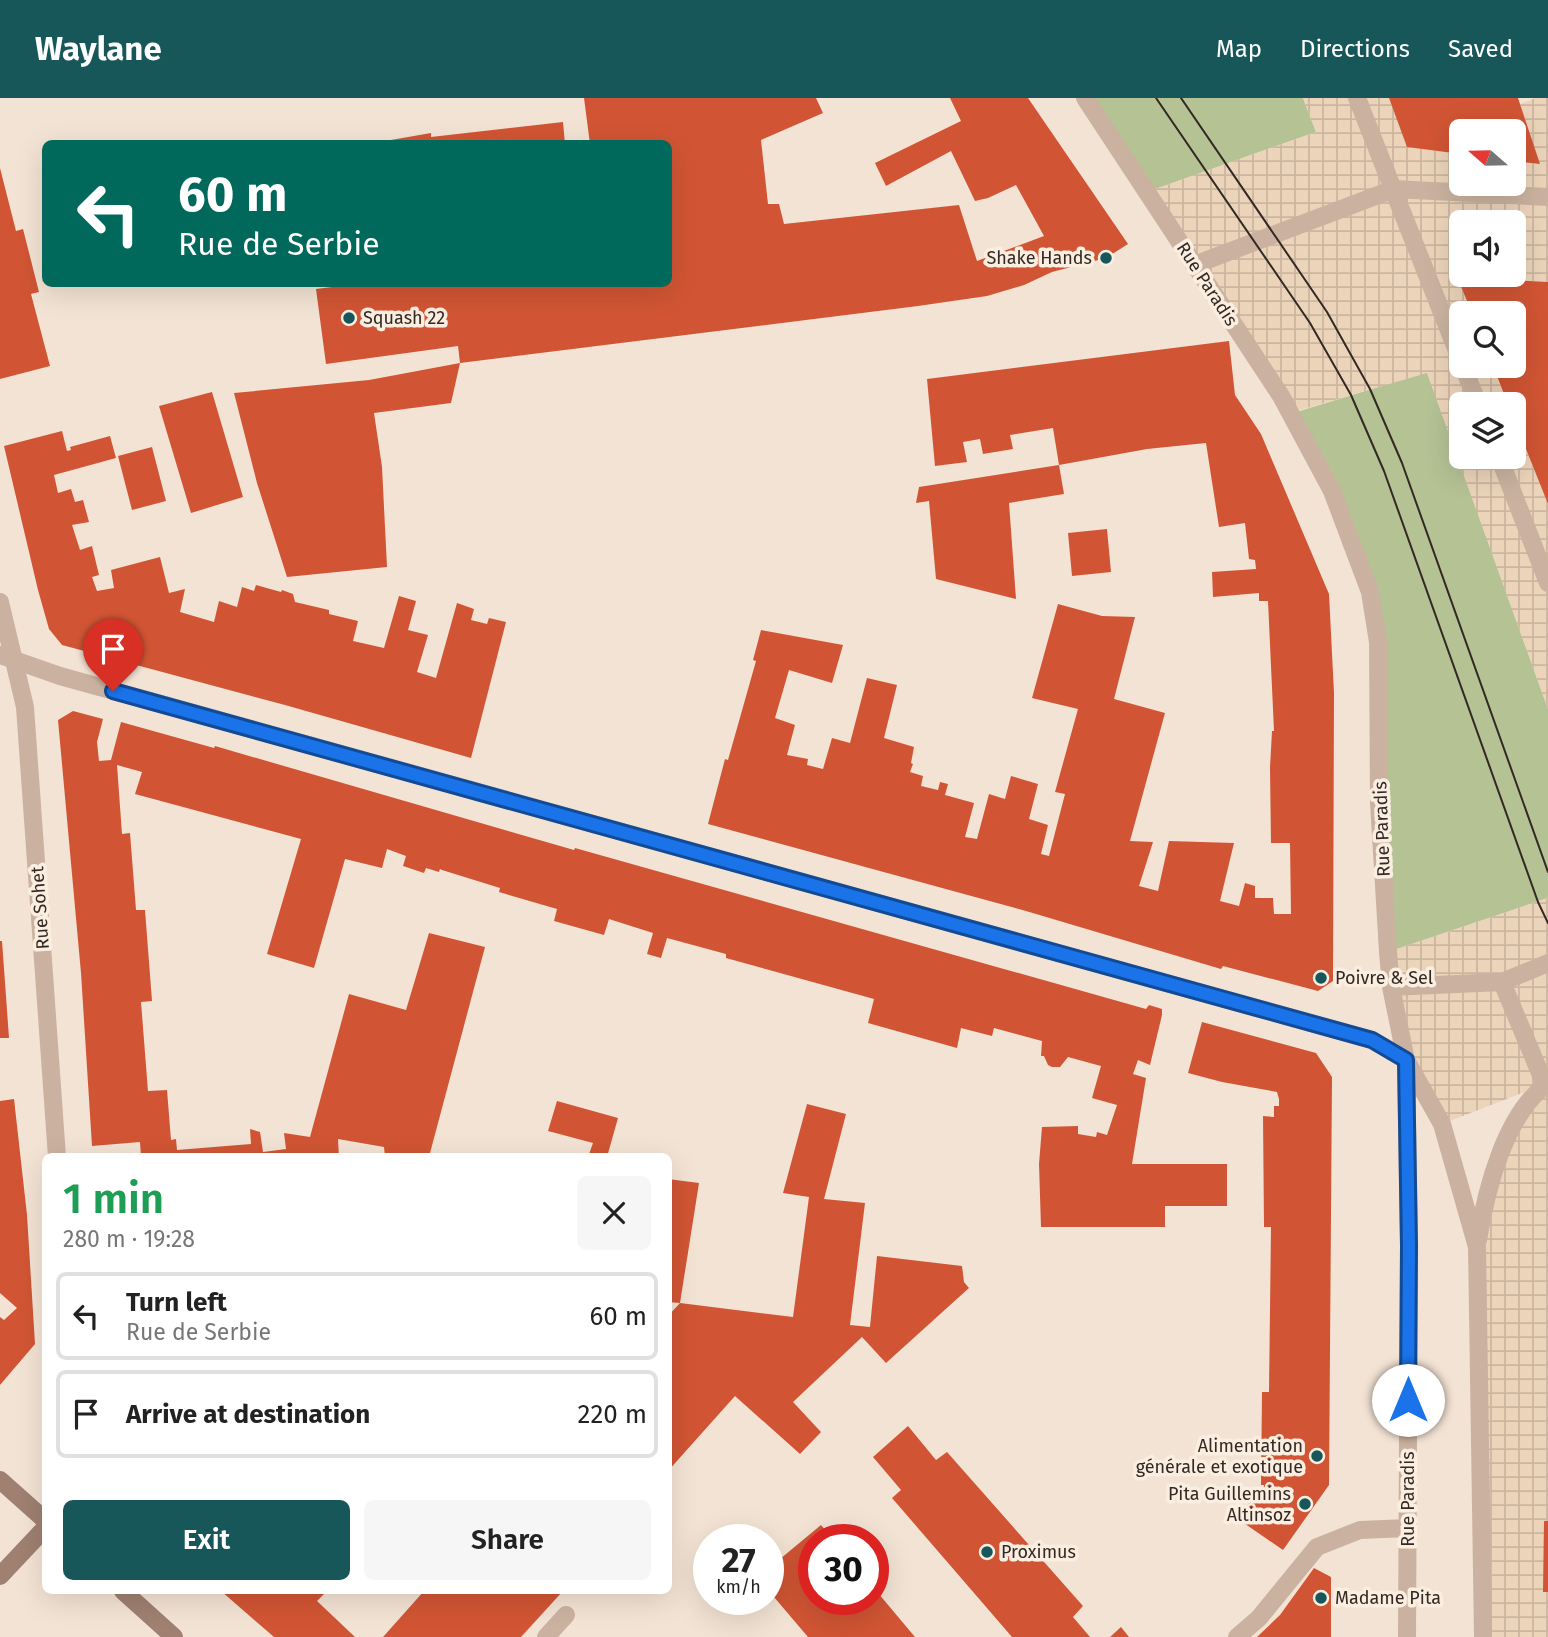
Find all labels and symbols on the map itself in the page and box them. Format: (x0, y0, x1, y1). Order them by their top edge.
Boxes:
north arrow (1449, 119, 1526, 196)
street label: Rue Paradis (1172, 238, 1242, 330)
place label: Shake Hands (986, 247, 1092, 269)
marker: Shake Hands (1098, 250, 1114, 266)
place label: Squash 22 (363, 307, 445, 329)
marker: Squash 22 (341, 310, 357, 326)
pin (83, 619, 143, 691)
street label: Rue Paradis (1369, 781, 1395, 877)
street label: Rue Sohet (26, 865, 54, 950)
place label: Poivre & Sel (1335, 967, 1433, 989)
marker: Poivre & Sel (1313, 970, 1329, 986)
position arrow (1371, 1363, 1445, 1437)
place label: Alimentation générale et exotique (1136, 1435, 1303, 1478)
marker: Alimentation générale et exotique (1309, 1448, 1325, 1464)
street label: Rue Paradis (1397, 1451, 1419, 1547)
place label: Pita Guillemins Altinsoz (1168, 1483, 1291, 1526)
marker: Pita Guillemins Altinsoz (1297, 1496, 1313, 1512)
speed limit sign: 30 (798, 1524, 889, 1615)
place label: Proximus (1001, 1541, 1076, 1563)
marker: Proximus (979, 1544, 995, 1560)
place label: Madame Pita (1335, 1587, 1441, 1609)
marker: Madame Pita (1313, 1590, 1329, 1606)

